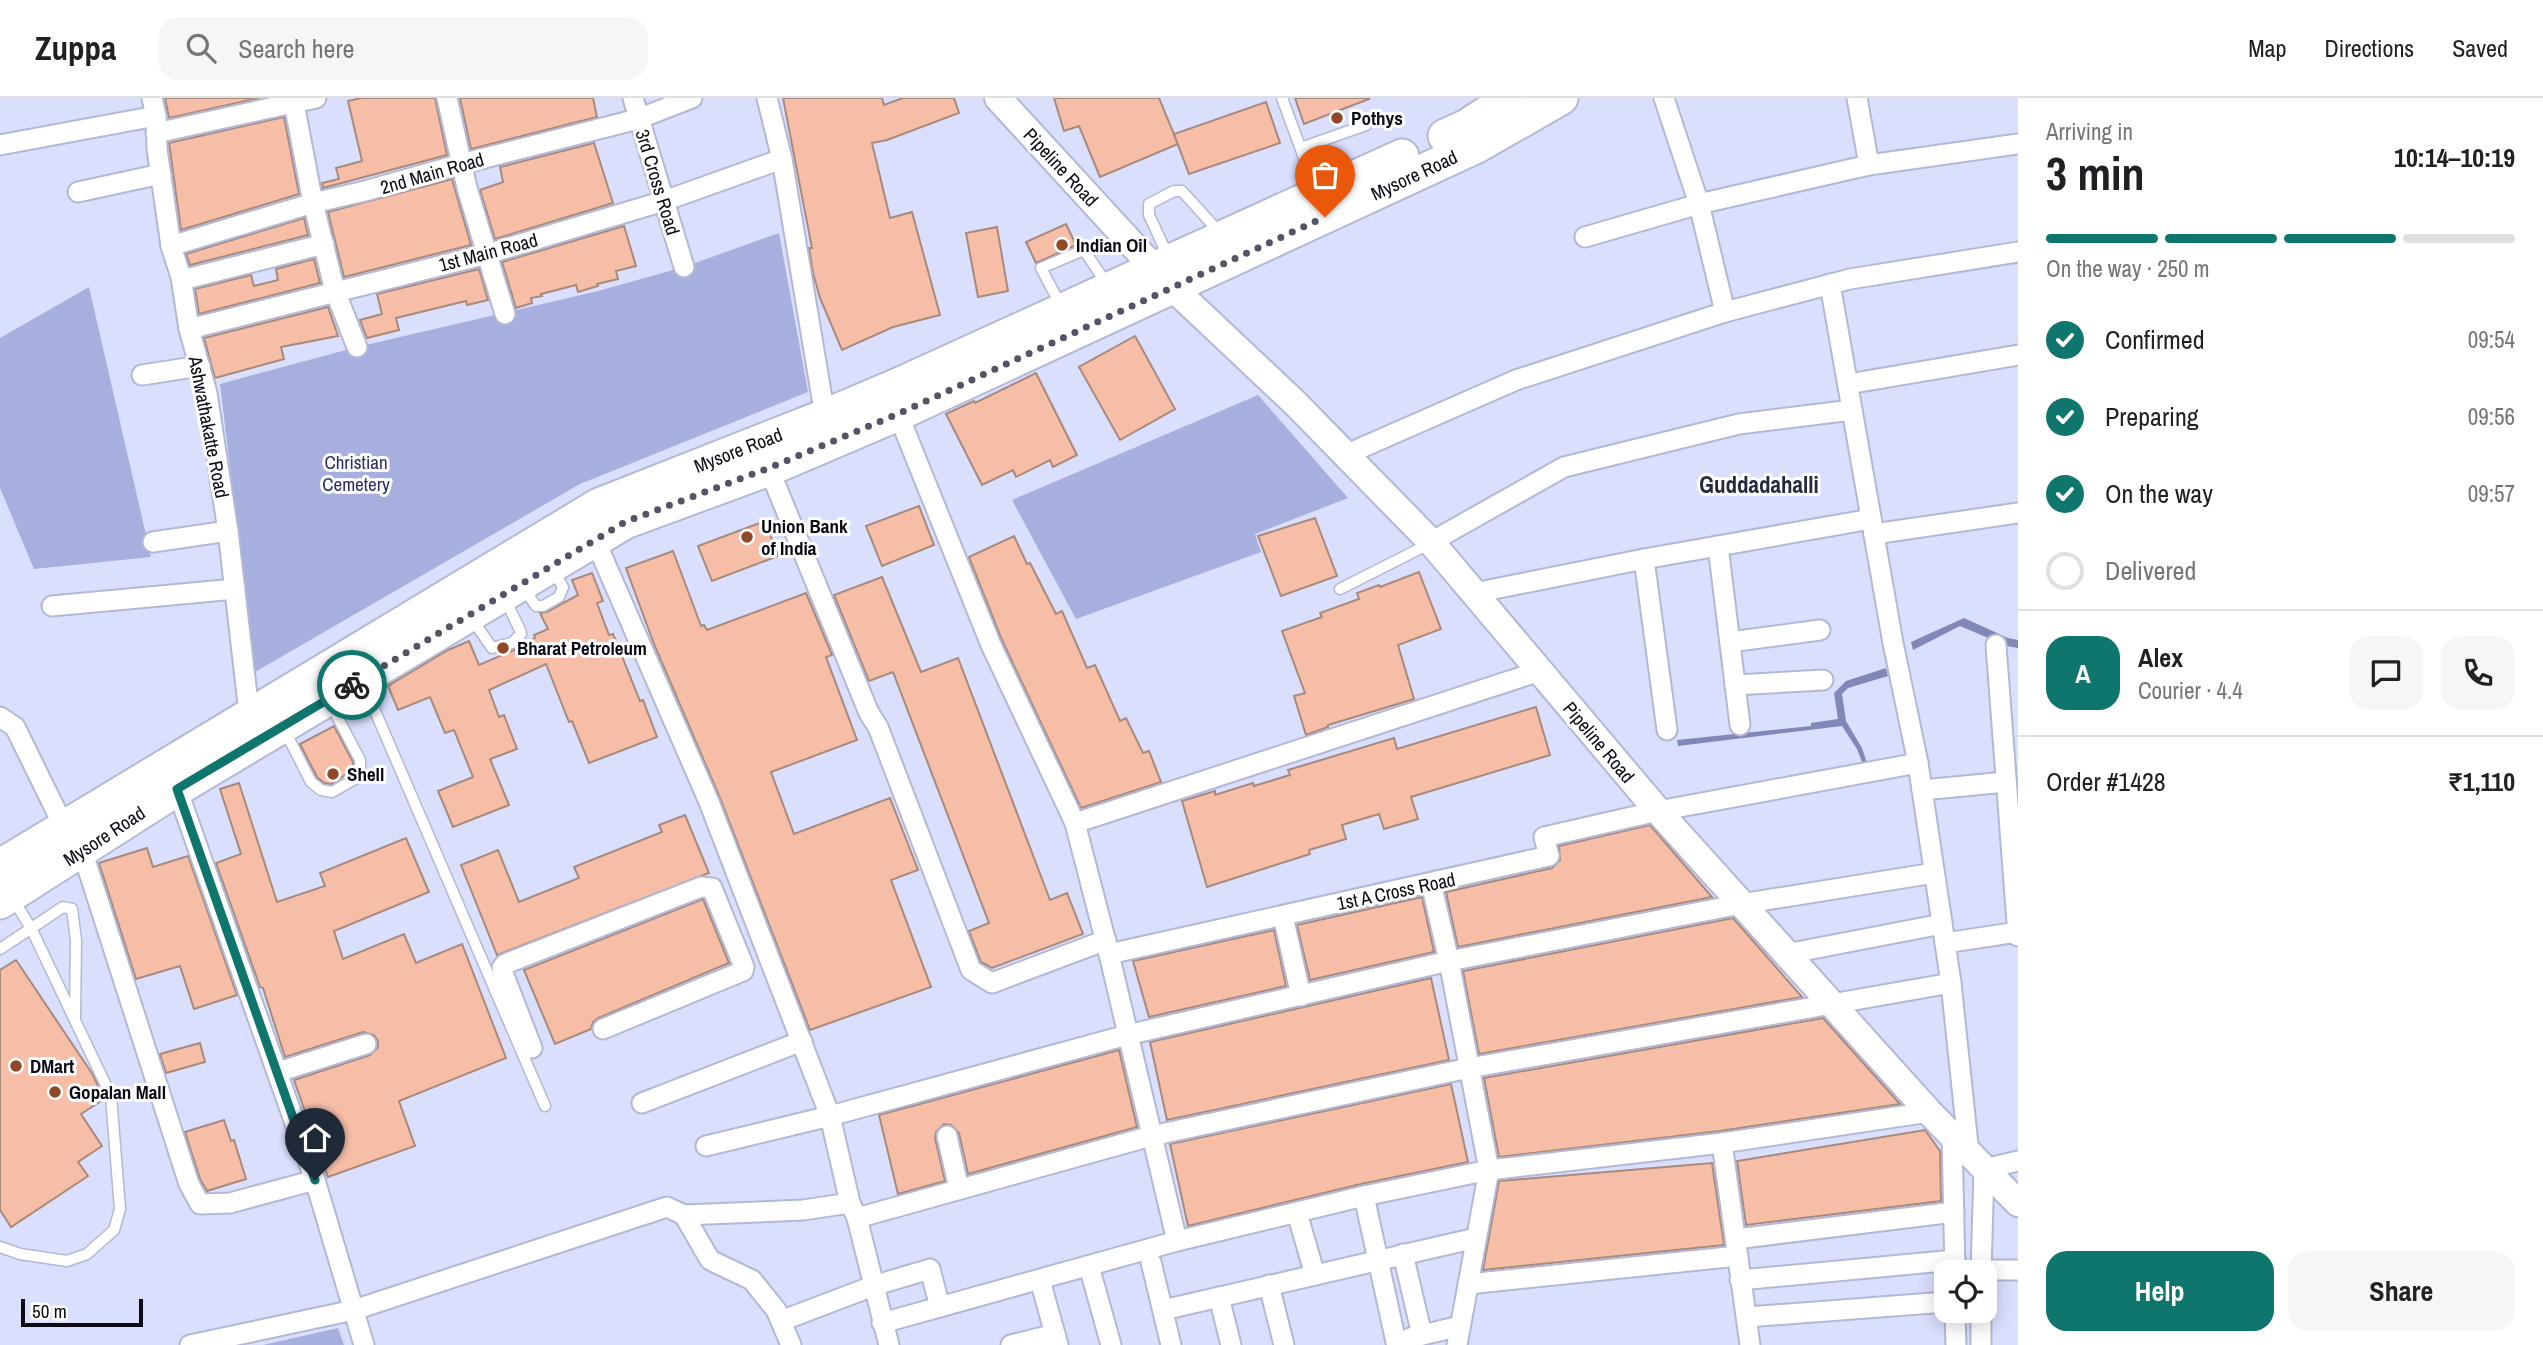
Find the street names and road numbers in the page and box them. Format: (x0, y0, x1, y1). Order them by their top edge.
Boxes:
street label: Pipeline Road (1018, 122, 1104, 212)
street label: 3rd Cross Road (630, 126, 686, 238)
street label: Mysore Road (1367, 144, 1461, 206)
street label: 2nd Main Road (377, 146, 487, 200)
street label: 1st Main Road (436, 226, 540, 278)
street label: Ashwathakatte Road (182, 353, 235, 500)
street label: Mysore Road (690, 421, 786, 479)
street label: Pipeline Road (1557, 696, 1641, 788)
street label: Mysore Road (58, 800, 150, 872)
street label: 1st A Cross Road (1334, 866, 1458, 916)

